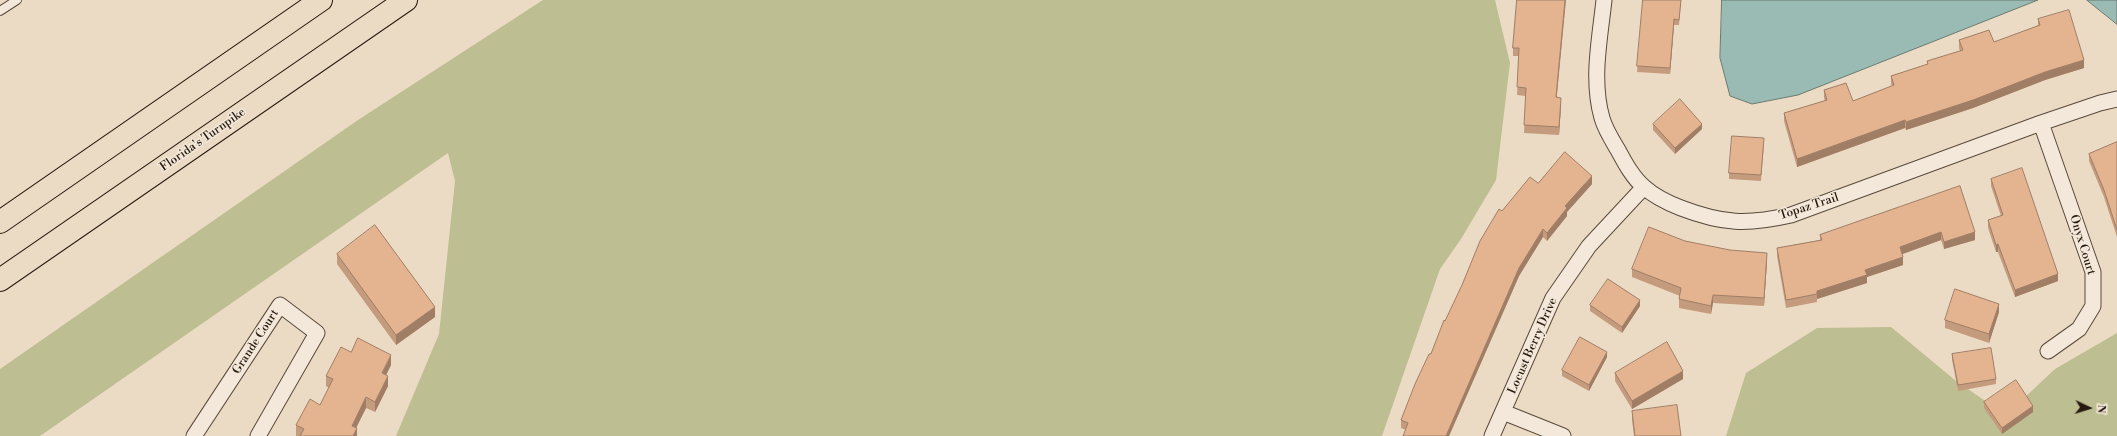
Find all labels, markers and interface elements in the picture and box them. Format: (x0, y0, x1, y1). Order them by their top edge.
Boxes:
street label: Florida's Turnpike (158, 105, 248, 175)
street label: Topaz Trail (1777, 191, 1841, 223)
street label: Onyx Court (2066, 213, 2098, 277)
street label: Locust Berry Drive (1505, 296, 1561, 396)
street label: Grande Court (230, 307, 282, 377)
north arrow (2069, 388, 2109, 428)
text: N (2094, 404, 2108, 414)

